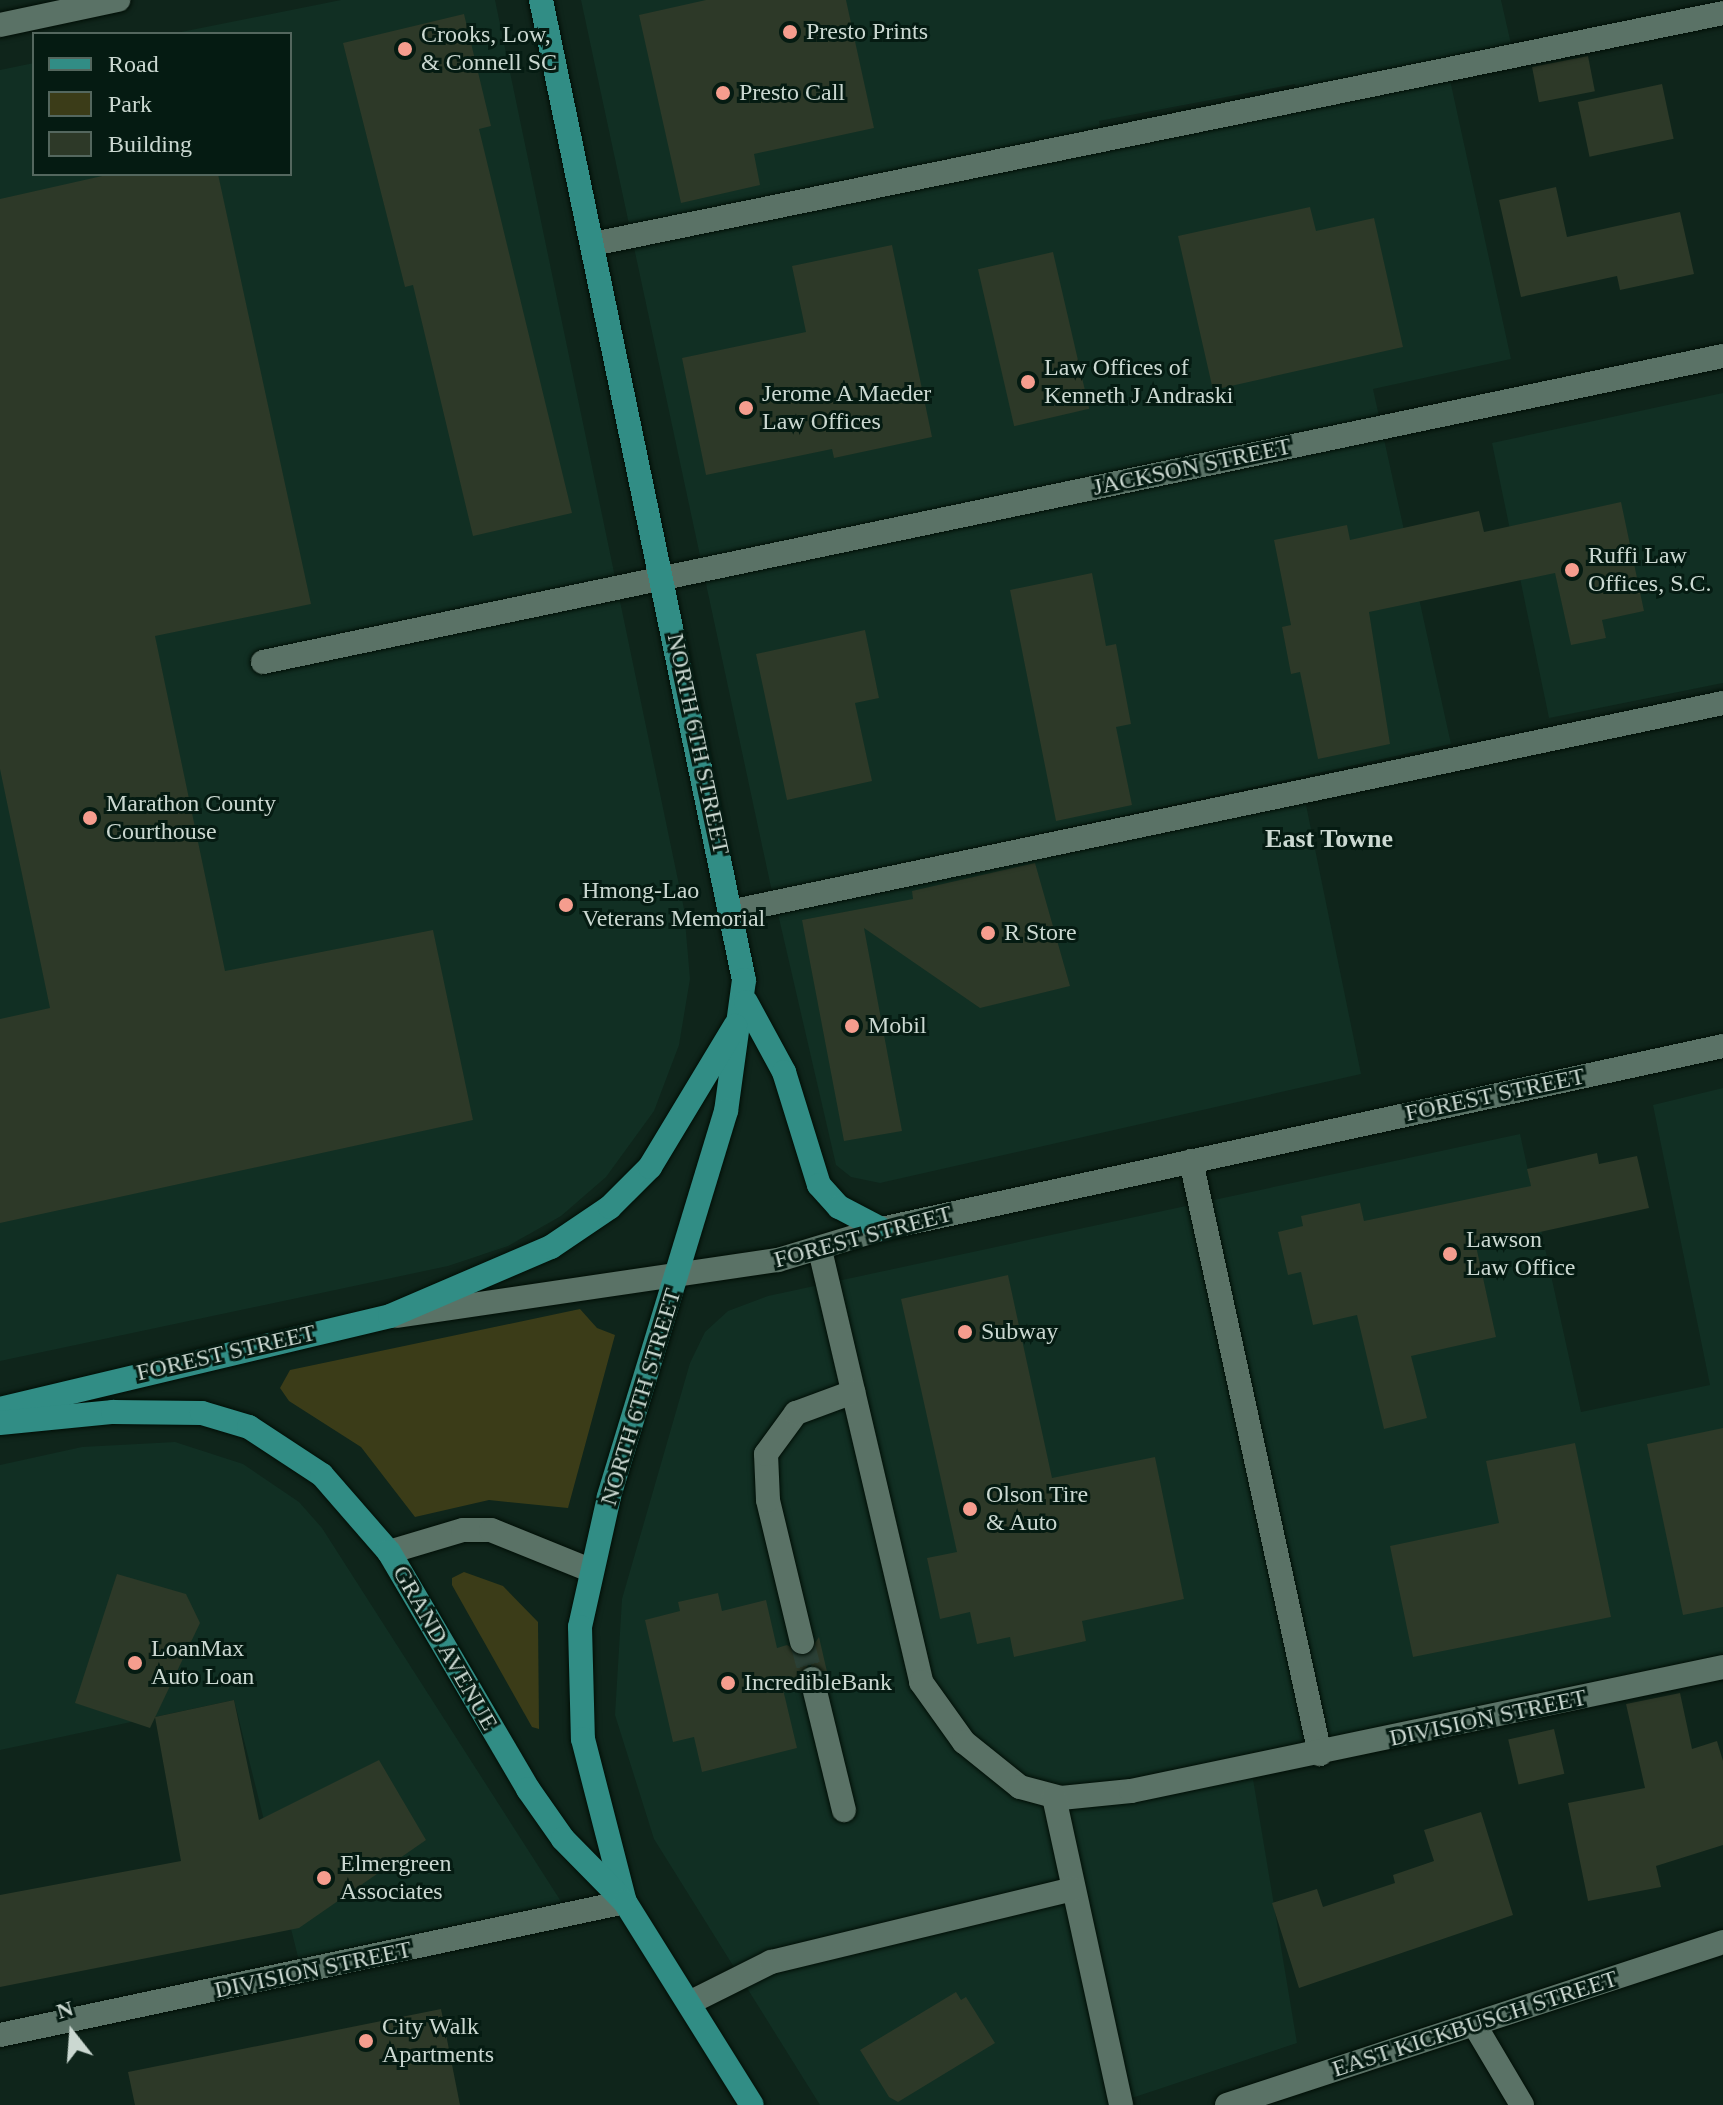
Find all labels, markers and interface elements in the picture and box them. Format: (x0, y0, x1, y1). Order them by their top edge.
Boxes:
place label: Presto Prints (806, 18, 928, 46)
place label: Crooks, Low, & Connell SC (421, 21, 557, 77)
marker: Presto Prints (781, 23, 799, 41)
legend (32, 32, 292, 176)
marker: Crooks, Low, & Connell SC (396, 40, 414, 58)
text: Road (108, 51, 159, 77)
place label: Presto Call (739, 79, 845, 107)
marker: Presto Call (714, 84, 732, 102)
text: Park (108, 91, 152, 117)
text: Building (108, 131, 192, 157)
place label: Law Offices of Kenneth J Andraski (1044, 354, 1235, 410)
marker: Law Offices of Kenneth J Andraski (1019, 373, 1037, 391)
place label: Jerome A Maeder Law Offices (762, 380, 934, 436)
marker: Jerome A Maeder Law Offices (737, 399, 755, 417)
street label: JACKSON STREET (1090, 432, 1294, 502)
place label: Ruffi Law Offices, S.C. (1588, 542, 1712, 598)
marker: Ruffi Law Offices, S.C. (1563, 561, 1581, 579)
street label: NORTH 6TH STREET (661, 631, 735, 857)
place label: Marathon County Courthouse (106, 790, 276, 846)
marker: Marathon County Courthouse (81, 809, 99, 827)
district label: East Towne (1265, 823, 1393, 855)
place label: Hmong-Lao Veterans Memorial (582, 877, 765, 933)
marker: Hmong-Lao Veterans Memorial (557, 896, 575, 914)
place label: R Store (1004, 919, 1077, 947)
marker: R Store (979, 924, 997, 942)
place label: Mobil (868, 1012, 927, 1040)
marker: Mobil (843, 1017, 861, 1035)
street label: FOREST STREET (1402, 1062, 1588, 1128)
street label: FOREST STREET (771, 1199, 955, 1275)
place label: Lawson Law Office (1466, 1226, 1576, 1282)
marker: Lawson Law Office (1441, 1245, 1459, 1263)
street label: NORTH 6TH STREET (594, 1285, 688, 1509)
street label: FOREST STREET (133, 1318, 319, 1388)
place label: Subway (981, 1318, 1058, 1346)
marker: Subway (956, 1323, 974, 1341)
place label: Olson Tire & Auto (986, 1481, 1088, 1537)
marker: Olson Tire & Auto (961, 1500, 979, 1518)
street label: GRAND AVENUE (386, 1560, 504, 1736)
place label: LoanMax Auto Loan (151, 1635, 254, 1691)
marker: LoanMax Auto Loan (126, 1654, 144, 1672)
place label: IncredibleBank (744, 1669, 892, 1697)
marker: IncredibleBank (719, 1674, 737, 1692)
street label: DIVISION STREET (1387, 1683, 1589, 1753)
place label: Elmergreen Associates (340, 1850, 452, 1906)
marker: Elmergreen Associates (315, 1869, 333, 1887)
street label: DIVISION STREET (212, 1935, 414, 2005)
street label: EAST KICKBUSCH STREET (1329, 1964, 1621, 2084)
north arrow (32, 1993, 112, 2073)
text: N (54, 1995, 76, 2024)
place label: City Walk Apartments (382, 2013, 494, 2069)
marker: City Walk Apartments (357, 2032, 375, 2050)

